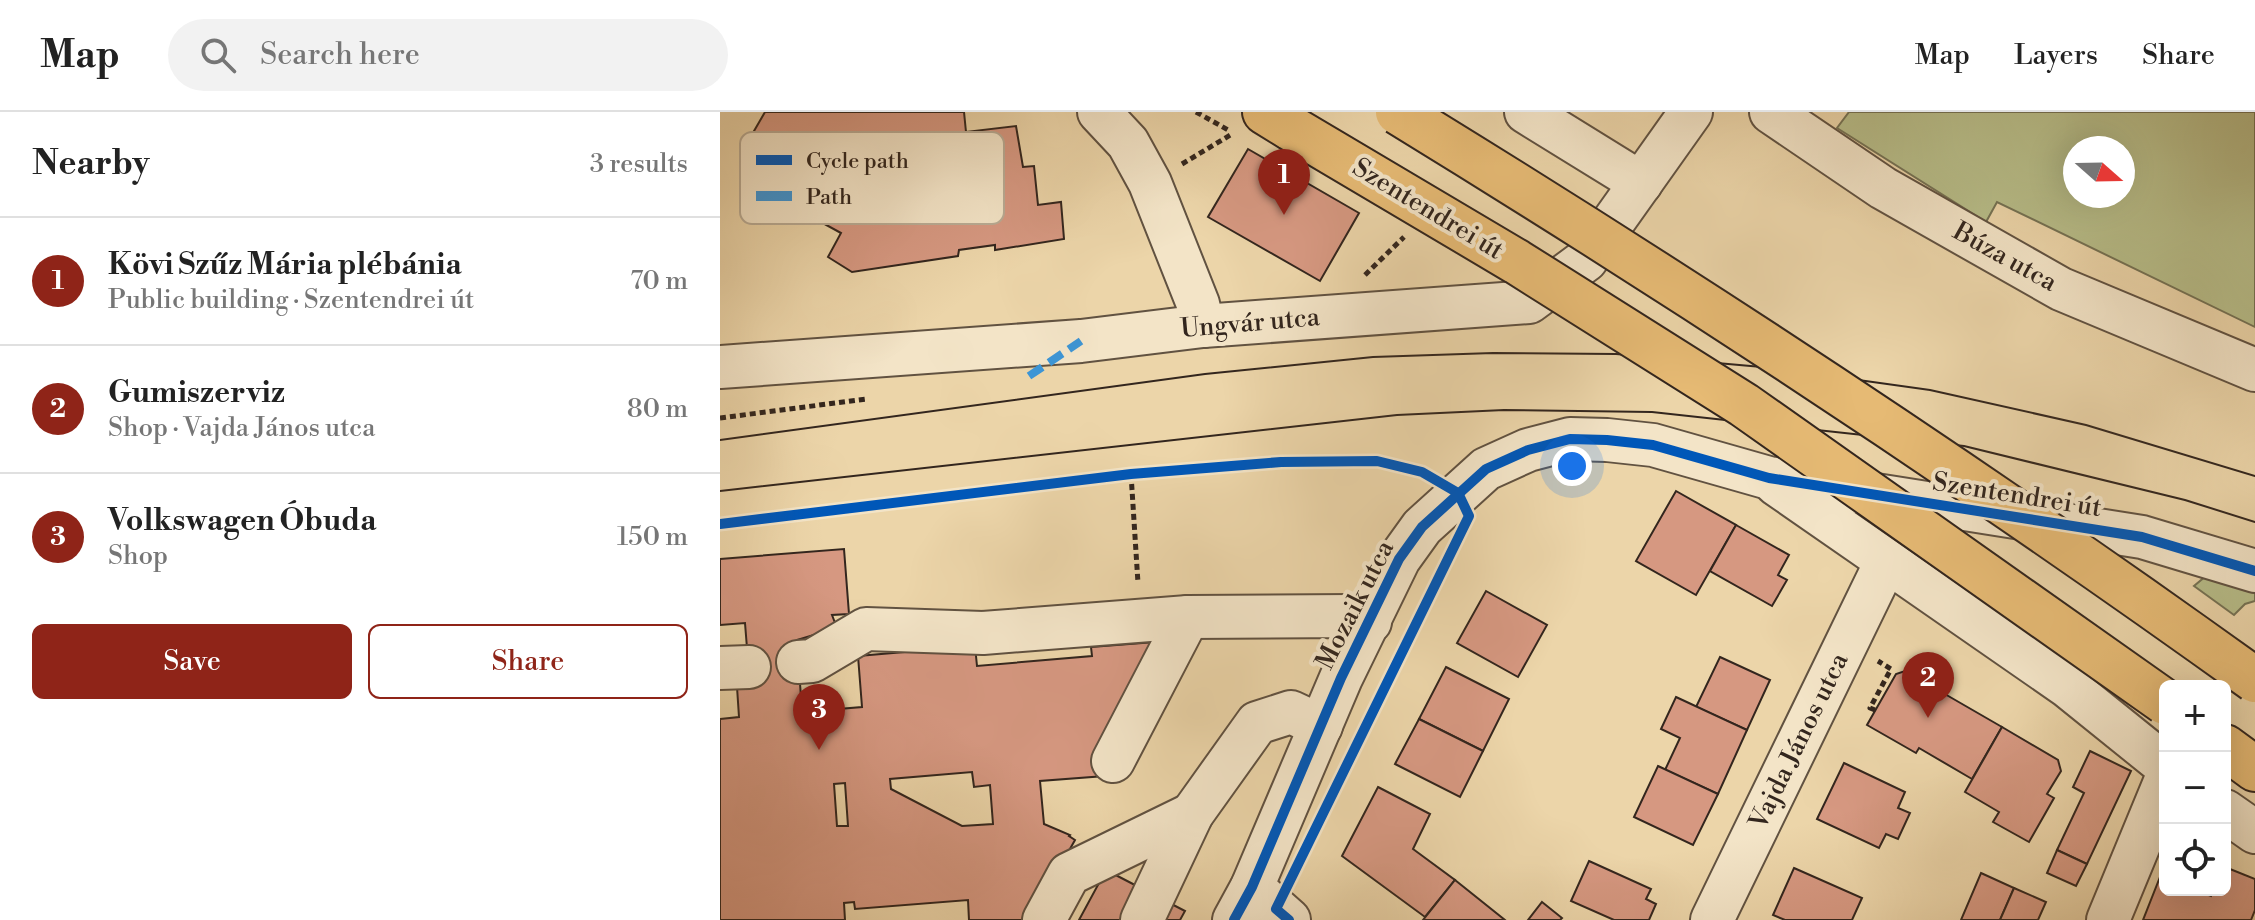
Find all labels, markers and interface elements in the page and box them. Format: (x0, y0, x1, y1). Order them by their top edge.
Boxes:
search box (168, 19, 728, 91)
text: Map (40, 32, 120, 79)
icon: search (196, 33, 240, 77)
text: Search here (260, 36, 420, 74)
text: Map (1915, 38, 1970, 73)
text: Layers (2014, 38, 2098, 73)
text: Share (2142, 38, 2215, 73)
legend (740, 132, 1004, 224)
north arrow (2063, 136, 2135, 208)
text: Nearby (32, 143, 150, 185)
text: 3 results (590, 148, 688, 180)
text: Cycle path (806, 148, 909, 175)
pin: 1 (1258, 149, 1310, 215)
street label: Szentendrei út (1347, 151, 1509, 267)
text: Path (806, 184, 852, 211)
street label: Búza utca (1946, 215, 2063, 299)
text: Kövi Szűz Mária plébánia (108, 246, 462, 284)
text: 1 (52, 265, 64, 297)
text: 70 m (630, 265, 688, 297)
text: Public building · Szentendrei út (108, 284, 474, 316)
street label: Ungvár utca (1179, 301, 1322, 345)
text: Gumiszerviz (108, 374, 285, 412)
text: 2 (50, 393, 66, 425)
text: 80 m (627, 393, 688, 425)
text: Shop · Vajda János utca (108, 412, 375, 444)
your location (1552, 446, 1592, 486)
street label: Szentendrei út (1930, 466, 2104, 524)
text: Volkswagen Óbuda (108, 502, 377, 540)
text: 3 (50, 521, 66, 553)
text: 150 m (617, 521, 688, 553)
street label: Mozaik utca (1309, 534, 1402, 675)
text: Shop (108, 540, 168, 572)
button: Save (32, 624, 352, 699)
button: Share (368, 624, 688, 699)
street label: Vajda János utca (1742, 647, 1856, 835)
pin: 2 (1902, 652, 1954, 718)
map controls (2159, 680, 2231, 896)
button: + (2159, 680, 2231, 752)
pin: 3 (793, 684, 845, 750)
button: − (2159, 752, 2231, 824)
button: locate (2159, 824, 2231, 896)

